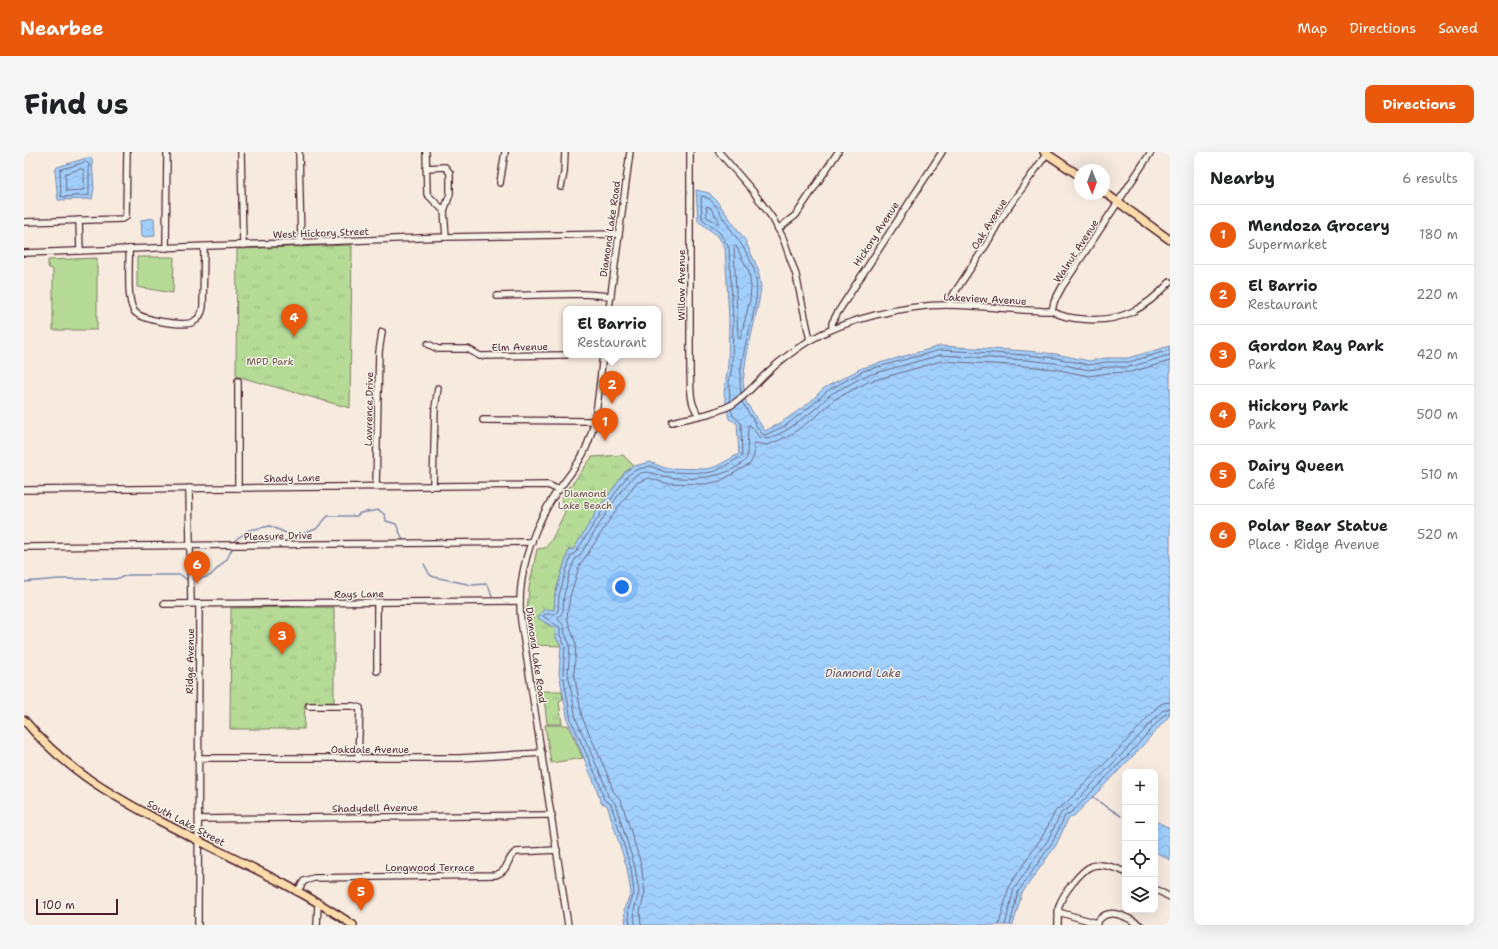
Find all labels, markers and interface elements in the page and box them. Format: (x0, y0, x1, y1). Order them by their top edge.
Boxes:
text: Nearbee (20, 16, 104, 41)
text: Map (1298, 19, 1328, 37)
text: Directions (1350, 19, 1416, 37)
text: Saved (1438, 19, 1478, 37)
text: Find us (24, 85, 129, 123)
button: Directions (1365, 85, 1474, 123)
north arrow (1074, 164, 1110, 200)
text: Nearby (1210, 167, 1275, 189)
text: 6 results (1402, 170, 1458, 187)
street label: Diamond Lake Road (597, 179, 623, 278)
street label: Oak Avenue (968, 196, 1010, 252)
street label: Hickory Avenue (850, 199, 902, 269)
street label: Walnut Avenue (1051, 216, 1102, 285)
text: Mendoza Grocery (1248, 216, 1390, 236)
street label: West Hickory Street (273, 225, 369, 241)
text: 1 (1220, 226, 1226, 243)
text: 180 m (1419, 226, 1458, 243)
text: Supermarket (1248, 236, 1327, 253)
street label: Willow Avenue (675, 249, 688, 321)
text: El Barrio (1248, 276, 1318, 296)
text: 2 (1218, 286, 1228, 303)
text: 220 m (1416, 286, 1458, 303)
street label: Lakeview Avenue (943, 290, 1027, 308)
text: Restaurant (1248, 296, 1318, 313)
pin: 4 (281, 304, 307, 337)
popup (563, 306, 661, 358)
text: El Barrio (577, 314, 647, 334)
text: Restaurant (577, 334, 647, 351)
text: Gordon Ray Park (1248, 336, 1384, 356)
street label: Elm Avenue (492, 340, 549, 354)
text: 3 (1218, 346, 1228, 363)
text: 420 m (1416, 346, 1458, 363)
park label: MPD Park (247, 355, 294, 368)
text: Park (1248, 356, 1276, 373)
street label: Lawrence Drive (362, 371, 376, 446)
pin: 2 (599, 371, 625, 404)
text: Hickory Park (1248, 396, 1349, 416)
text: 4 (1218, 406, 1228, 423)
text: 500 m (1416, 406, 1458, 423)
pin: 1 (592, 408, 618, 441)
text: Park (1248, 416, 1276, 433)
text: Dairy Queen (1248, 456, 1344, 476)
text: 5 (1219, 466, 1227, 483)
text: 510 m (1421, 466, 1458, 483)
street label: Shady Lane (264, 471, 321, 485)
text: Café (1248, 476, 1275, 493)
park label: Diamond Lake Beach (558, 487, 612, 512)
text: Polar Bear Statue (1248, 516, 1388, 536)
text: 6 (1218, 526, 1228, 543)
text: 520 m (1417, 526, 1458, 543)
street label: Pleasure Drive (244, 529, 313, 543)
text: Place · Ridge Avenue (1248, 536, 1380, 553)
pin: 6 (184, 551, 210, 584)
your location (612, 577, 632, 597)
street label: Rays Lane (334, 587, 384, 601)
street label: Diamond Lake Road (523, 606, 549, 705)
pin: 3 (269, 622, 295, 655)
street label: Ridge Avenue (183, 627, 197, 694)
water label: Diamond Lake (825, 666, 901, 681)
street label: Oakdale Avenue (331, 743, 410, 756)
map controls (1122, 769, 1158, 913)
button: + (1122, 769, 1158, 805)
street label: South Lake Street (145, 797, 227, 849)
street label: Shadydell Avenue (332, 801, 419, 815)
button: − (1122, 805, 1158, 841)
button: locate (1122, 841, 1158, 877)
street label: Longwood Terrace (385, 861, 475, 874)
button: layers (1122, 877, 1158, 913)
pin: 5 (348, 878, 374, 911)
scale bar (36, 897, 118, 916)
text: 100 m (42, 898, 75, 913)

